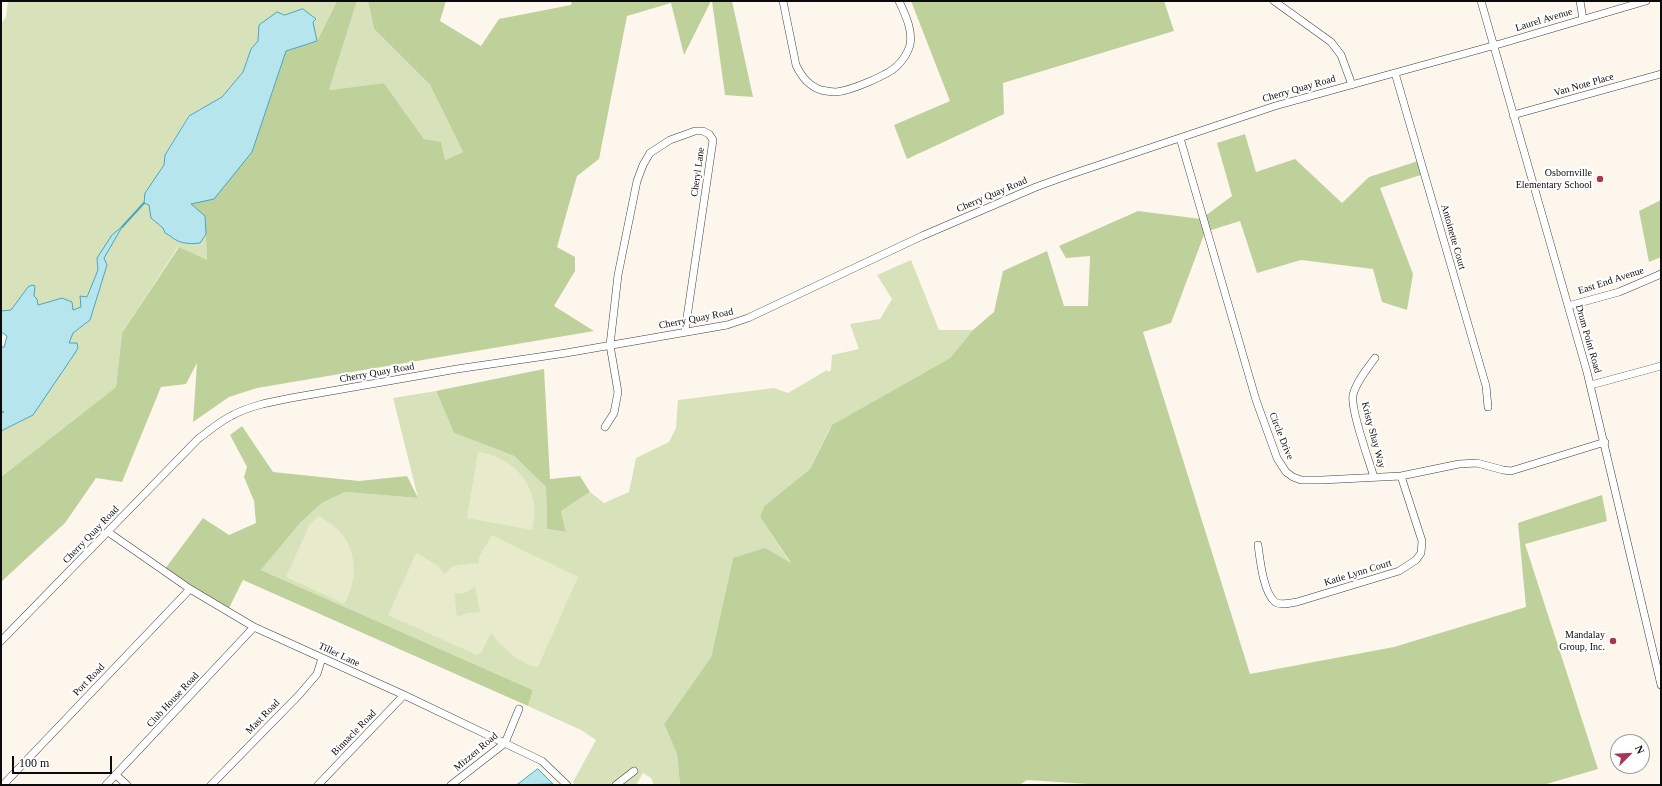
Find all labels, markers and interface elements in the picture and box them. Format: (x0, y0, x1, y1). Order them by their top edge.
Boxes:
street label: Laurel Avenue (1514, 6, 1574, 34)
street label: Van Note Place (1553, 71, 1615, 99)
street label: Cherry Quay Road (1261, 73, 1337, 105)
street label: Cheryl Lane (689, 147, 707, 197)
place label: Osbornville Elementary School (1516, 167, 1592, 190)
marker: Osbornville Elementary School (1595, 174, 1605, 184)
street label: Cherry Quay Road (955, 175, 1029, 215)
street label: Antoinette Court (1438, 203, 1468, 271)
street label: East End Avenue (1576, 265, 1646, 297)
street label: Drum Point Road (1573, 303, 1603, 375)
street label: Cherry Quay Road (658, 306, 734, 332)
street label: Cherry Quay Road (339, 361, 415, 385)
street label: Kristy Shay Way (1358, 401, 1388, 469)
street label: Circle Drive (1266, 411, 1296, 461)
street label: Cherry Quay Road (60, 504, 122, 566)
street label: Katie Lynn Court (1323, 557, 1393, 589)
place label: Mandalay Group, Inc. (1559, 629, 1605, 652)
marker: Mandalay Group, Inc. (1608, 636, 1618, 646)
street label: Tiller Lane (316, 640, 362, 670)
street label: Port Road (71, 661, 107, 699)
street label: Club House Road (144, 670, 202, 730)
street label: Mast Road (244, 697, 282, 737)
street label: Binnacle Road (329, 708, 379, 758)
street label: Mizzen Road (452, 730, 500, 774)
north arrow (1610, 734, 1650, 774)
text: N (1633, 743, 1647, 756)
scale bar (14, 748, 114, 774)
text: 100 m (19, 756, 49, 770)

